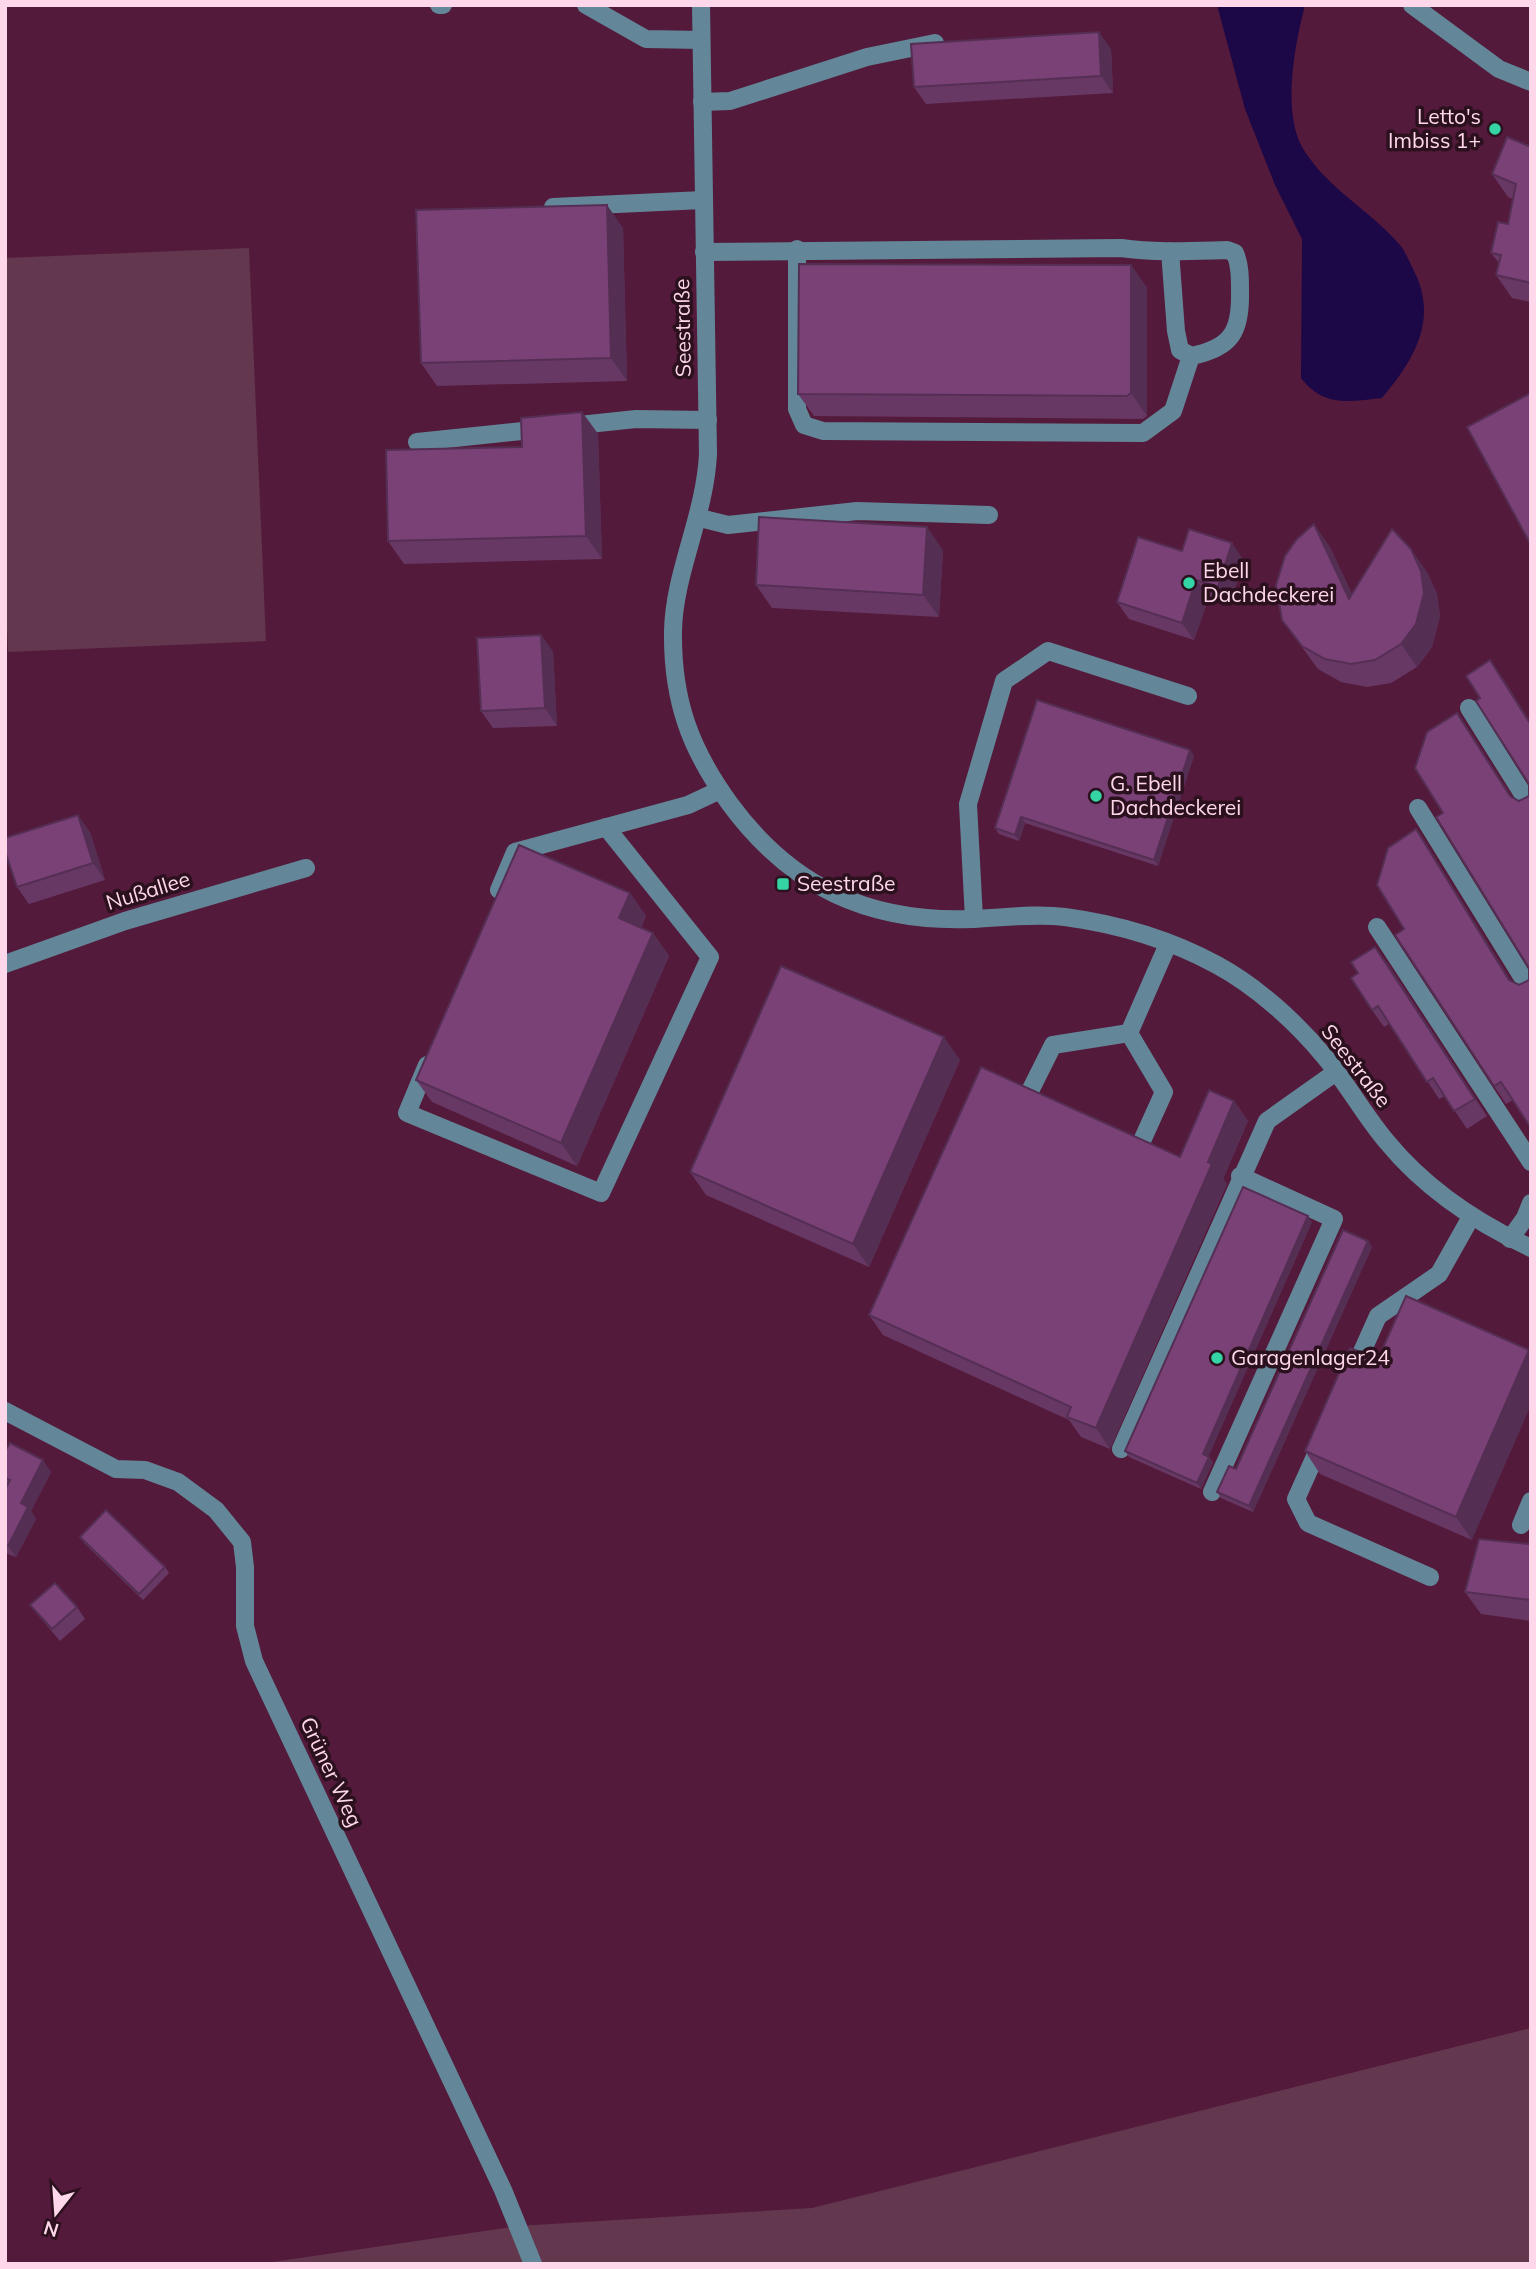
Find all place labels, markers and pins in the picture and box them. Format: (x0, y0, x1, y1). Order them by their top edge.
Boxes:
place label: Letto's Imbiss 1+ (1388, 103, 1481, 153)
marker: Letto's Imbiss 1+ (1487, 121, 1503, 137)
place label: Ebell Dachdeckerei (1203, 557, 1334, 607)
marker: Ebell Dachdeckerei (1181, 575, 1197, 591)
place label: G. Ebell Dachdeckerei (1110, 770, 1241, 820)
marker: G. Ebell Dachdeckerei (1088, 788, 1104, 804)
place label: Seestraße (797, 870, 895, 896)
marker: Seestraße (775, 876, 791, 892)
place label: Garagenlager24 (1231, 1344, 1390, 1370)
marker: Garagenlager24 (1209, 1350, 1225, 1366)

